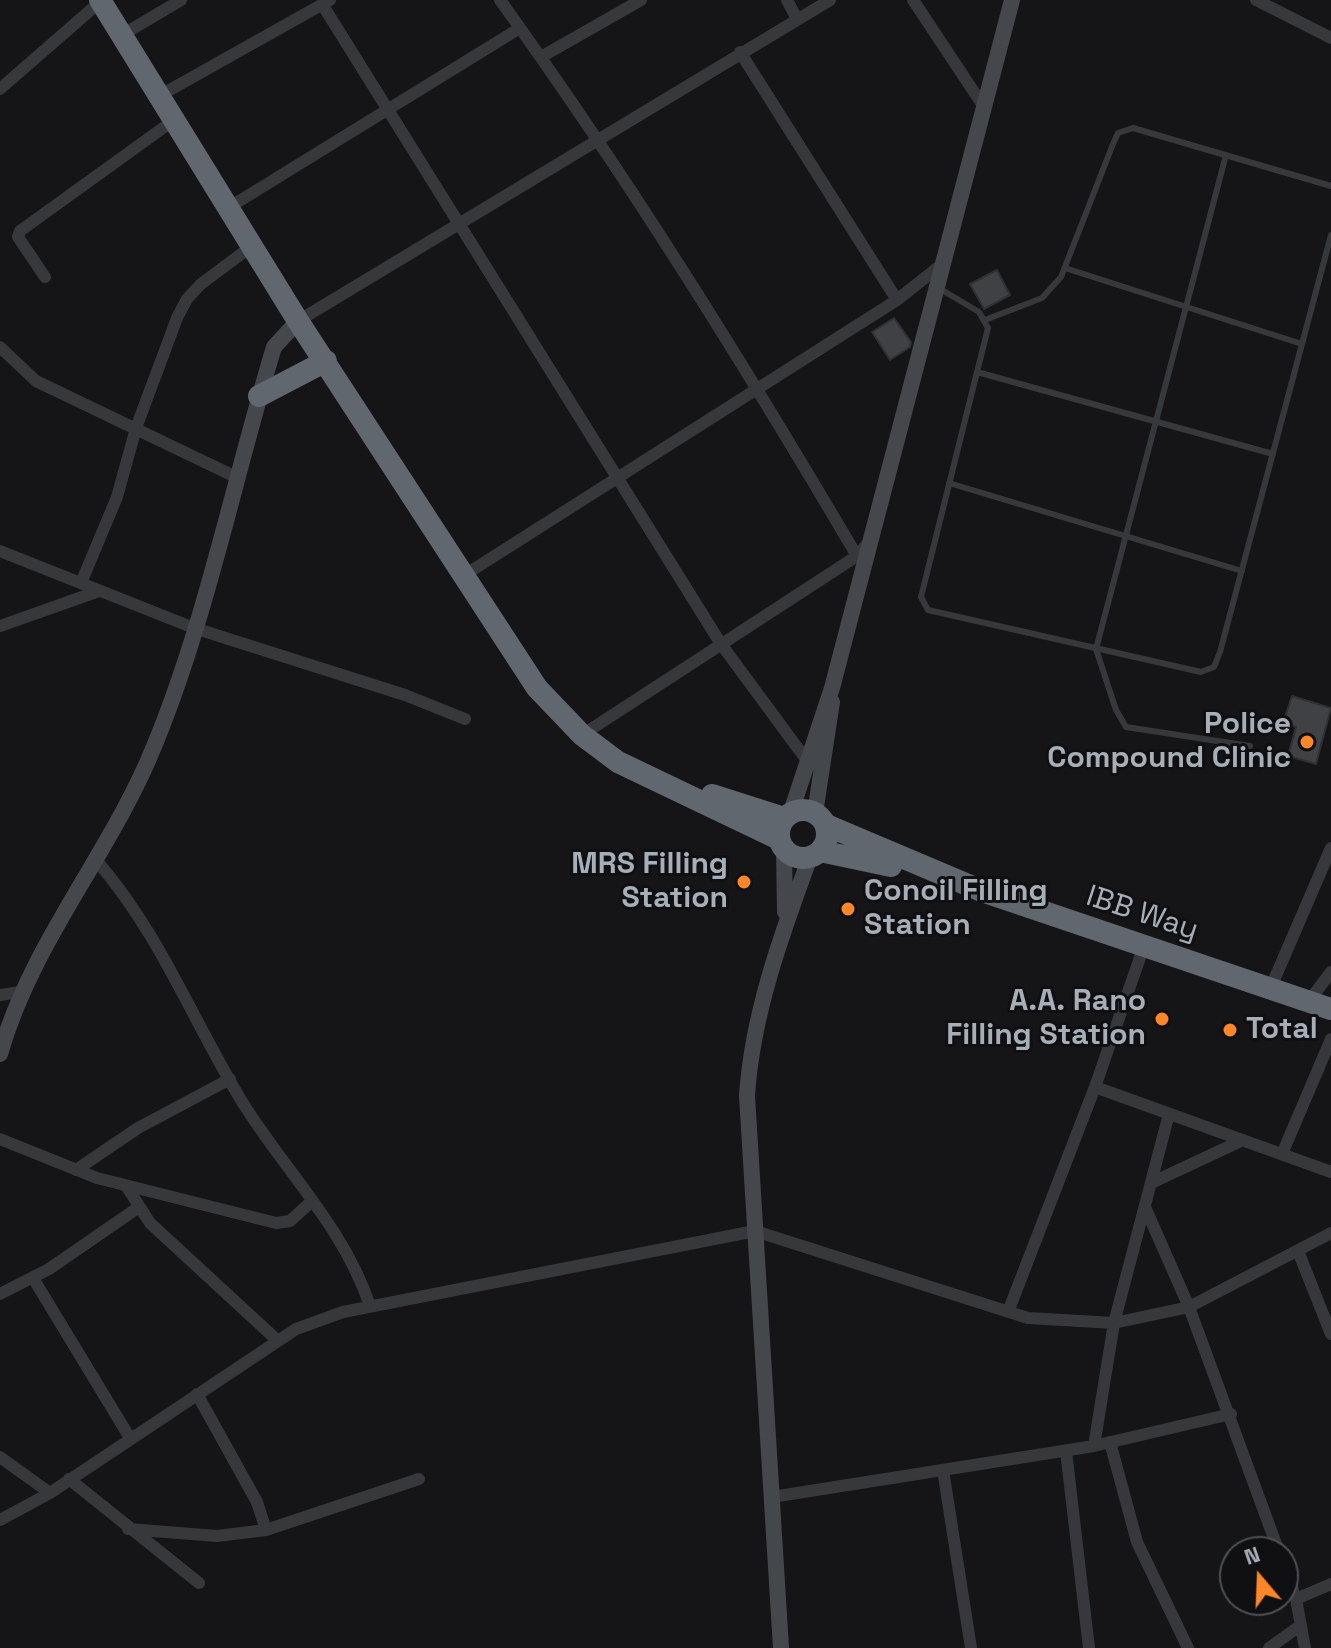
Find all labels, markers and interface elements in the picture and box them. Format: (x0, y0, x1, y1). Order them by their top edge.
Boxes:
place label: Police Compound Clinic (1047, 707, 1291, 778)
marker: Police Compound Clinic (1298, 733, 1316, 751)
place label: MRS Filling Station (571, 847, 728, 918)
marker: MRS Filling Station (735, 873, 753, 891)
place label: Conoil Filling Station (864, 874, 1048, 944)
street label: IBB Way (1081, 879, 1203, 949)
marker: Conoil Filling Station (839, 900, 857, 918)
place label: A.A. Rano Filling Station (946, 984, 1146, 1054)
marker: A.A. Rano Filling Station (1153, 1010, 1171, 1028)
place label: Total (1246, 1012, 1318, 1048)
marker: Total (1221, 1021, 1239, 1039)
north arrow (1219, 1536, 1299, 1616)
text: N (1240, 1540, 1263, 1571)

